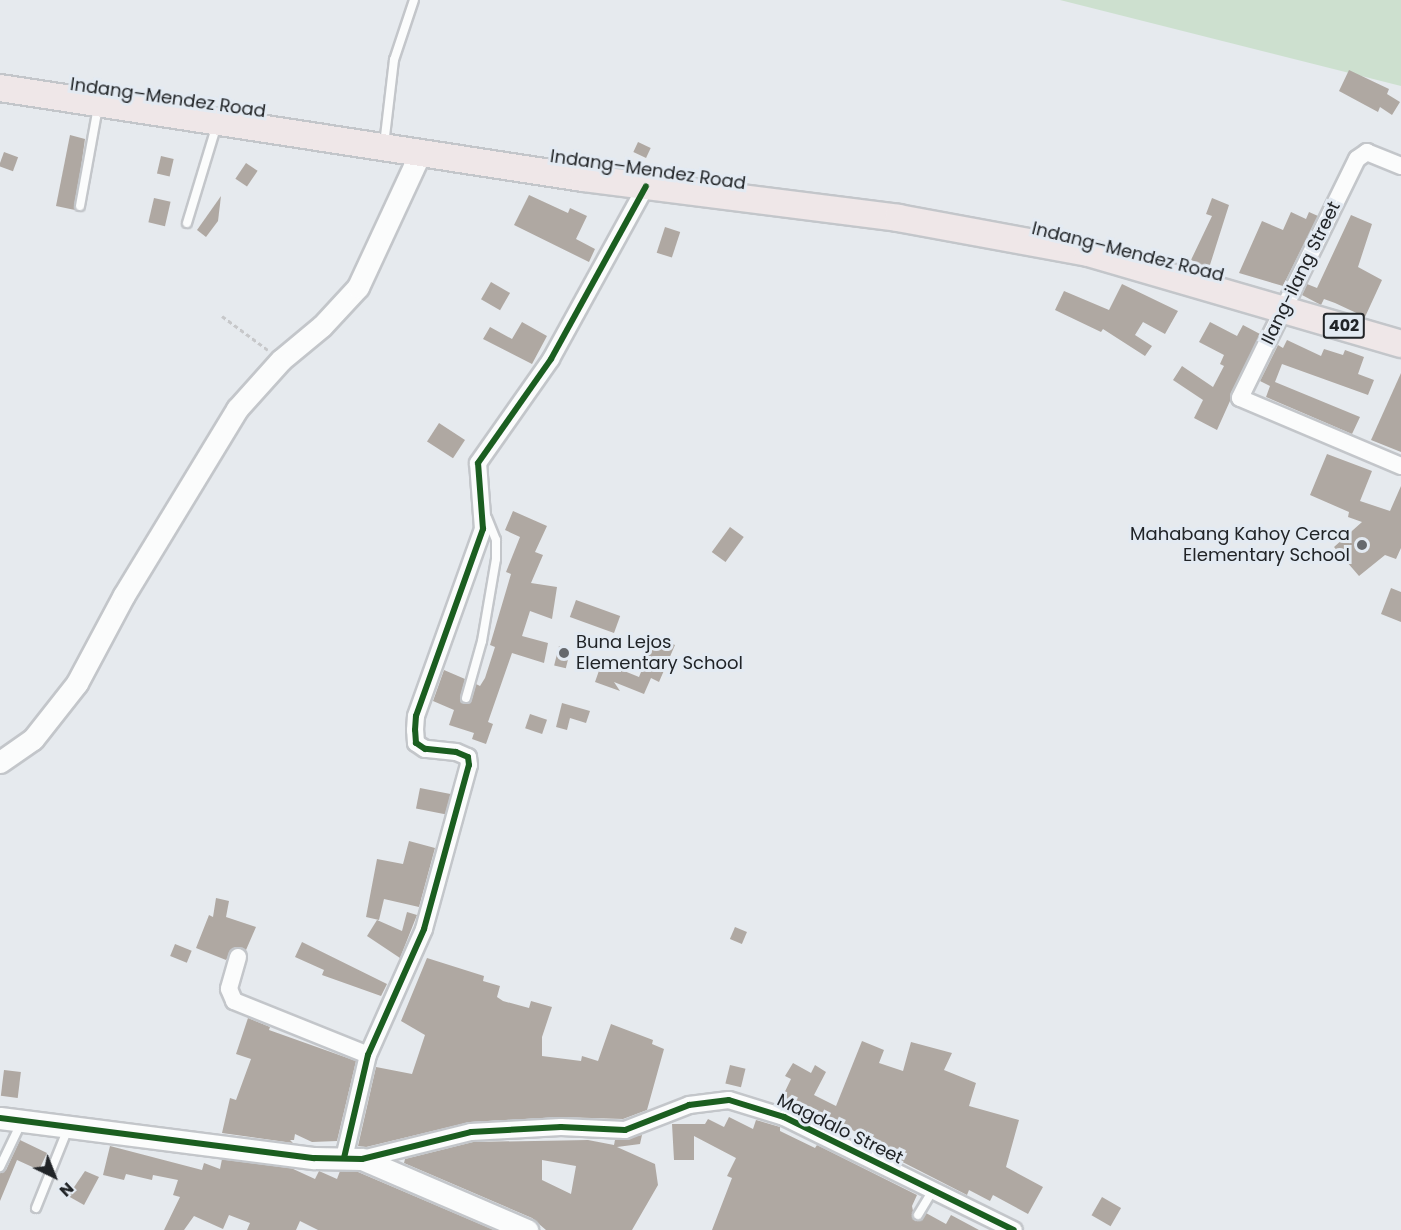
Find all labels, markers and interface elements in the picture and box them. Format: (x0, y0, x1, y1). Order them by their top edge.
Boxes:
street label: Indang–Mendez Road (69, 74, 267, 122)
street label: Indang–Mendez Road (549, 146, 747, 194)
street label: Ilang-ilang Street (1257, 198, 1345, 348)
street label: Indang–Mendez Road (1030, 218, 1226, 286)
road number: 402 (1322, 313, 1366, 339)
place label: Mahabang Kahoy Cerca Elementary School (1130, 524, 1350, 566)
marker: Mahabang Kahoy Cerca Elementary School (1355, 538, 1369, 552)
place label: Buna Lejos Elementary School (576, 632, 743, 674)
marker: Buna Lejos Elementary School (557, 646, 571, 660)
street label: Magdalo Street (773, 1089, 907, 1169)
north arrow (24, 1146, 84, 1206)
text: N (54, 1177, 79, 1202)

